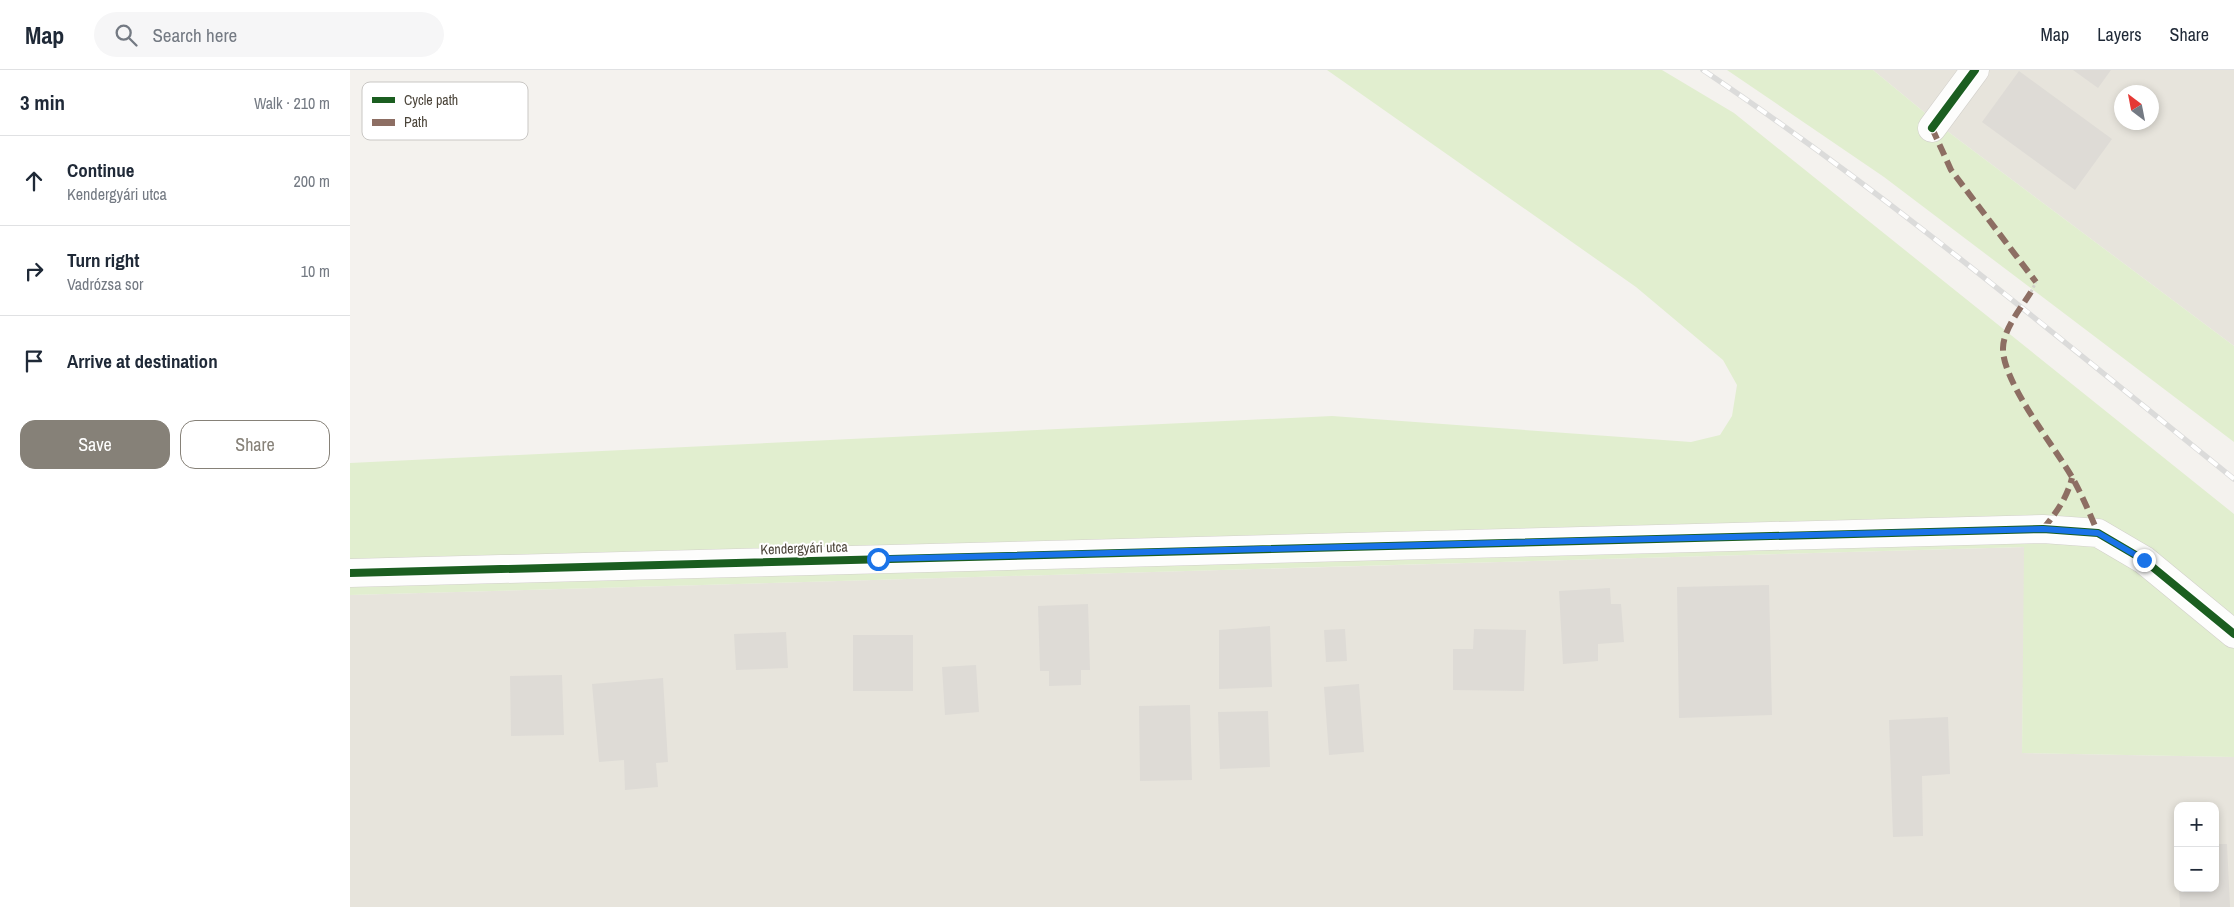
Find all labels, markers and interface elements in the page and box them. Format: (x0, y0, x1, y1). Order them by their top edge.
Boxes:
search box (94, 12, 444, 57)
text: Map (25, 19, 64, 51)
icon: search (112, 21, 140, 49)
text: Search here (152, 22, 237, 48)
text: Map (2041, 22, 2069, 47)
text: Layers (2097, 22, 2142, 47)
text: Share (2170, 22, 2209, 47)
legend (362, 82, 528, 140)
north arrow (2114, 85, 2159, 130)
text: 3 min (20, 88, 65, 117)
text: Cycle path (404, 91, 458, 109)
text: Walk · 210 m (254, 92, 330, 114)
text: Path (404, 113, 428, 131)
text: Continue (67, 157, 135, 183)
icon: ahead (20, 167, 48, 195)
text: 200 m (294, 170, 330, 192)
text: Kendergyári utca (67, 183, 167, 205)
text: Turn right (67, 247, 139, 273)
icon: right (20, 257, 48, 285)
text: 10 m (301, 260, 330, 282)
text: Vadrózsa sor (67, 273, 143, 295)
icon: arrive (20, 347, 48, 375)
text: Arrive at destination (67, 348, 218, 374)
button: Save (20, 420, 170, 469)
button: Share (180, 420, 330, 469)
street label: Kendergyári utca (760, 537, 849, 559)
route start (867, 548, 890, 571)
route end (2133, 549, 2156, 572)
map controls (2174, 802, 2219, 892)
button: + (2174, 802, 2219, 847)
button: − (2174, 847, 2219, 892)

